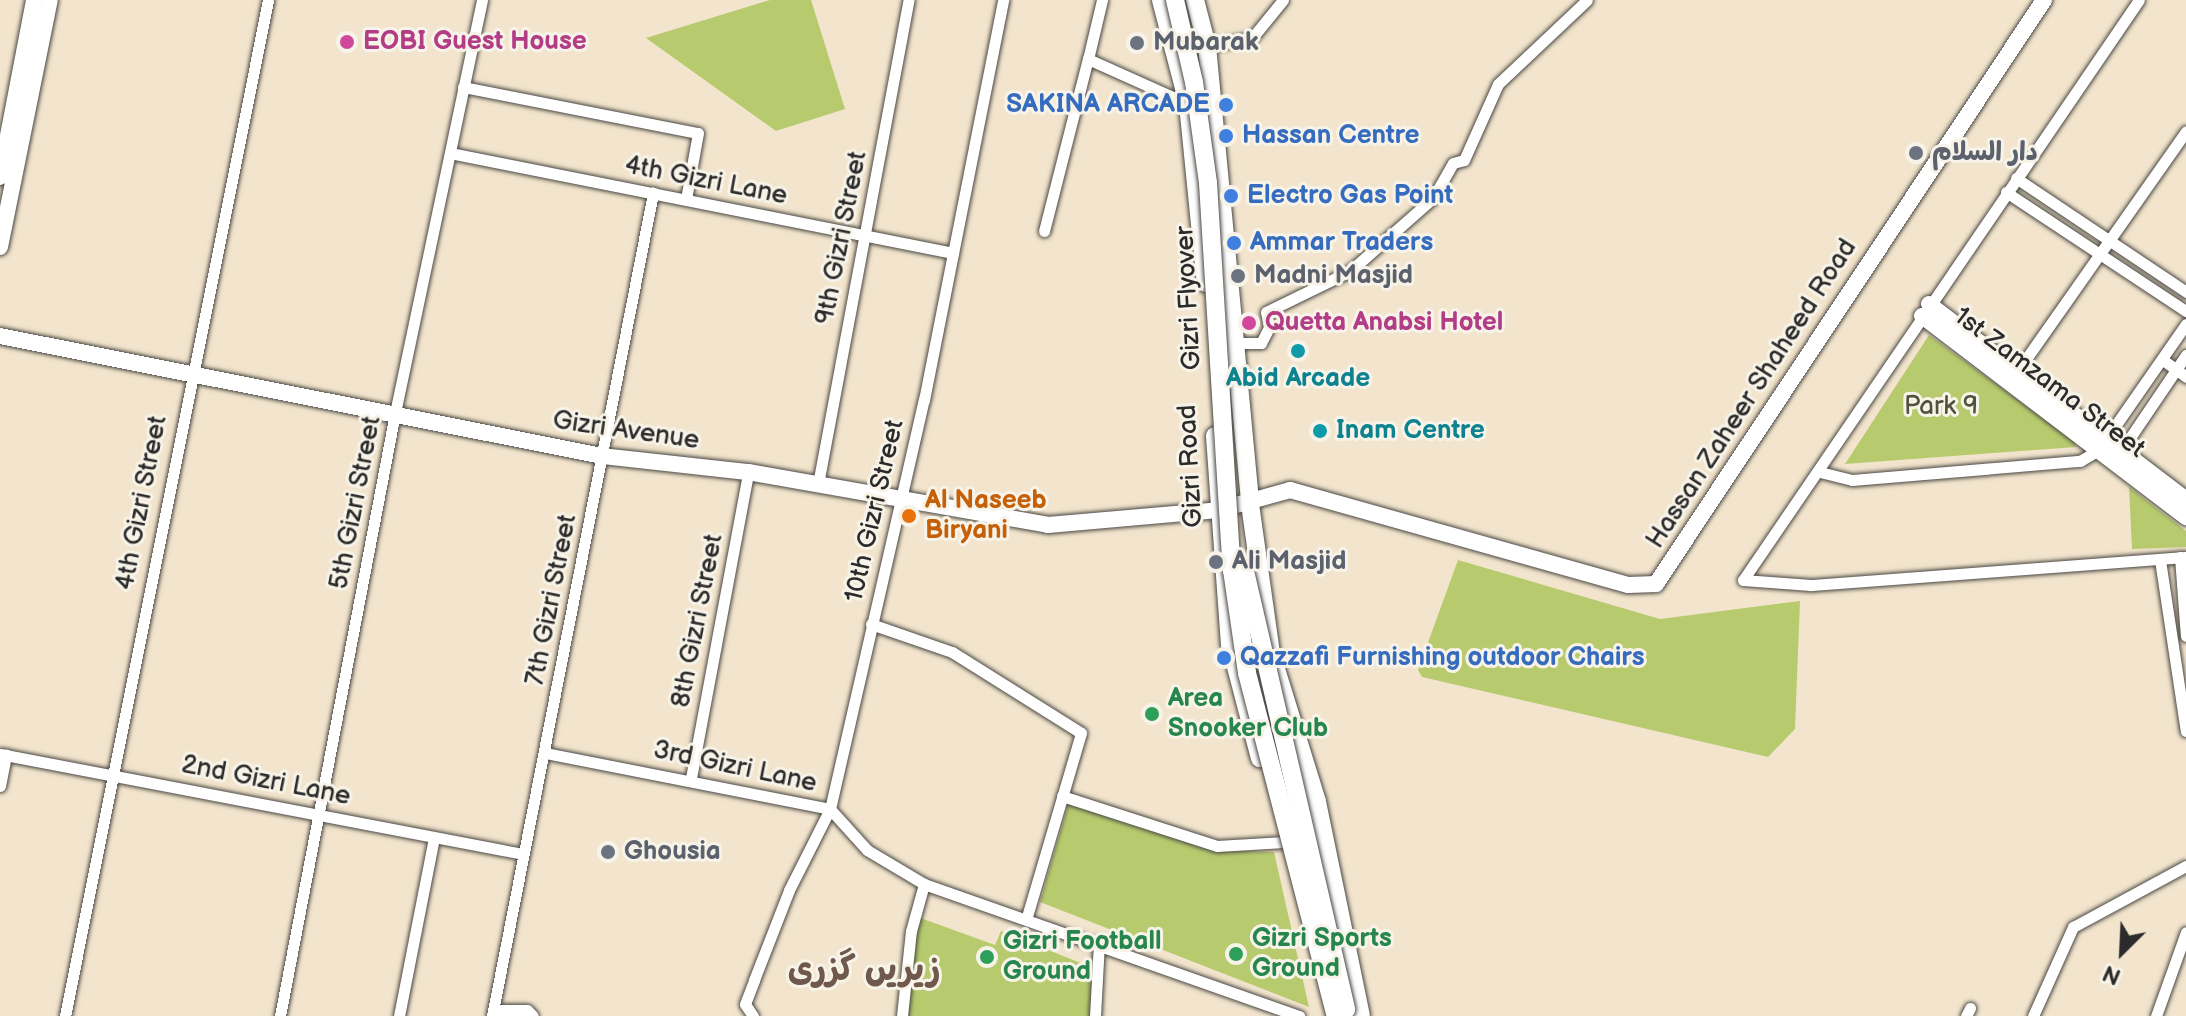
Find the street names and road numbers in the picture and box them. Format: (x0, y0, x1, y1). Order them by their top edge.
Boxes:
street label: 9th Gizri Street (810, 148, 874, 328)
street label: 4th Gizri Lane (622, 150, 790, 212)
street label: Gizri Flyover (1170, 225, 1208, 371)
street label: Hassan Zaheer Shaheed Road (1640, 233, 1864, 555)
street label: 1st Zamzama Street (1947, 301, 2151, 465)
street label: Gizri Road (1172, 404, 1210, 528)
street label: Gizri Avenue (551, 405, 701, 457)
street label: 4th Gizri Street (110, 413, 174, 593)
street label: 5th Gizri Street (324, 414, 388, 592)
street label: 10th Gizri Street (839, 417, 911, 605)
street label: 7th Gizri Street (520, 512, 584, 688)
street label: 8th Gizri Street (666, 531, 730, 711)
street label: 3rd Gizri Lane (650, 734, 820, 800)
street label: 2nd Gizri Lane (179, 749, 353, 813)

